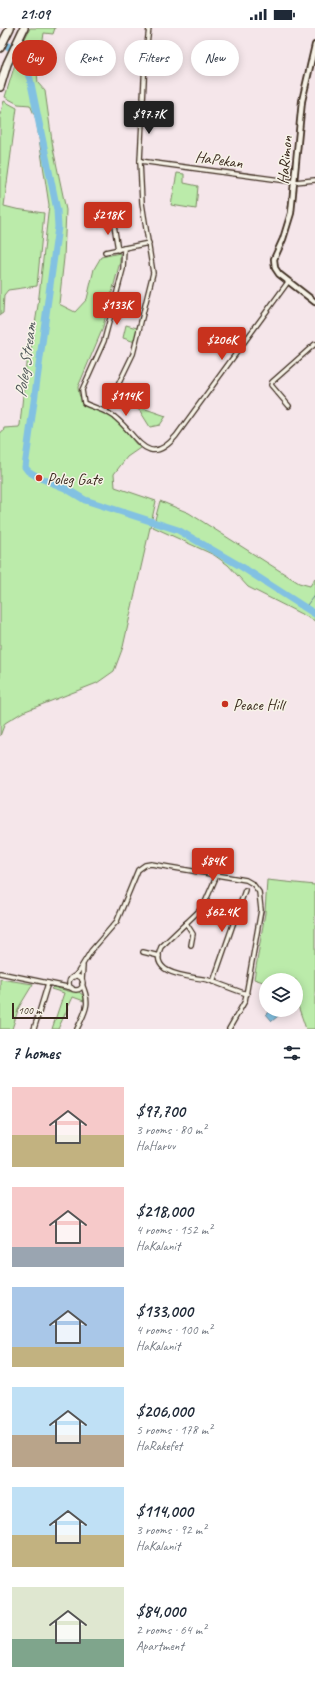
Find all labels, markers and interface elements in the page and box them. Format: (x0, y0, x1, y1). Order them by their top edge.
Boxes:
text: 21:09 (20, 5, 50, 24)
chip: Buy (12, 40, 57, 76)
chip: Rent (65, 40, 116, 76)
chip: Filters (124, 40, 183, 76)
chip: New (191, 40, 239, 76)
pin: $97.7K (116, 101, 182, 135)
text: $97.7K (133, 106, 165, 122)
street label: HaRimon (273, 134, 297, 185)
street label: HaPekan (194, 147, 245, 173)
pin: $218K (80, 202, 136, 236)
text: $218K (93, 207, 123, 223)
pin: $133K (89, 292, 145, 326)
text: $133K (102, 297, 132, 313)
water label: Poleg Stream (10, 320, 41, 399)
pin: $206K (194, 327, 250, 361)
text: $206K (207, 332, 237, 348)
pin: $114K (98, 383, 154, 417)
text: $114K (111, 388, 141, 404)
place label: Poleg Gate (47, 469, 104, 489)
marker: Poleg Gate (34, 473, 44, 483)
place label: Peace Hill (233, 695, 287, 715)
marker: Peace Hill (220, 699, 230, 709)
pin: $84K (189, 848, 237, 882)
text: $84K (201, 853, 225, 869)
pin: $62.4K (189, 899, 255, 933)
text: $62.4K (206, 904, 238, 920)
map controls (259, 973, 303, 1017)
button: layers (259, 973, 303, 1017)
scale bar (12, 1001, 68, 1020)
text: 100 m (18, 1003, 42, 1017)
icon: filters (281, 1042, 303, 1064)
text: 7 homes (12, 1043, 60, 1064)
text: $97,700 (136, 1101, 185, 1122)
icon: home (44, 1103, 92, 1151)
text: 3 rooms · 80 m² (136, 1122, 206, 1138)
text: HaHaruv (136, 1138, 175, 1154)
text: $218,000 (136, 1201, 193, 1222)
icon: home (44, 1203, 92, 1251)
text: 4 rooms · 152 m² (136, 1222, 212, 1238)
text: HaKalanit (136, 1238, 180, 1254)
text: $133,000 (136, 1301, 193, 1322)
icon: home (44, 1303, 92, 1351)
text: 4 rooms · 100 m² (136, 1322, 212, 1338)
text: HaKalanit (136, 1338, 180, 1354)
text: $206,000 (136, 1401, 193, 1422)
icon: home (44, 1403, 92, 1451)
text: 5 rooms · 178 m² (136, 1422, 212, 1438)
text: HaRakefet (136, 1438, 182, 1454)
text: $114,000 (136, 1501, 193, 1522)
icon: home (44, 1503, 92, 1551)
text: 3 rooms · 92 m² (136, 1522, 206, 1538)
text: HaKalanit (136, 1538, 180, 1554)
text: $84,000 (136, 1601, 185, 1622)
icon: home (44, 1603, 92, 1651)
text: 2 rooms · 64 m² (136, 1622, 206, 1638)
text: Apartment (136, 1638, 184, 1654)

